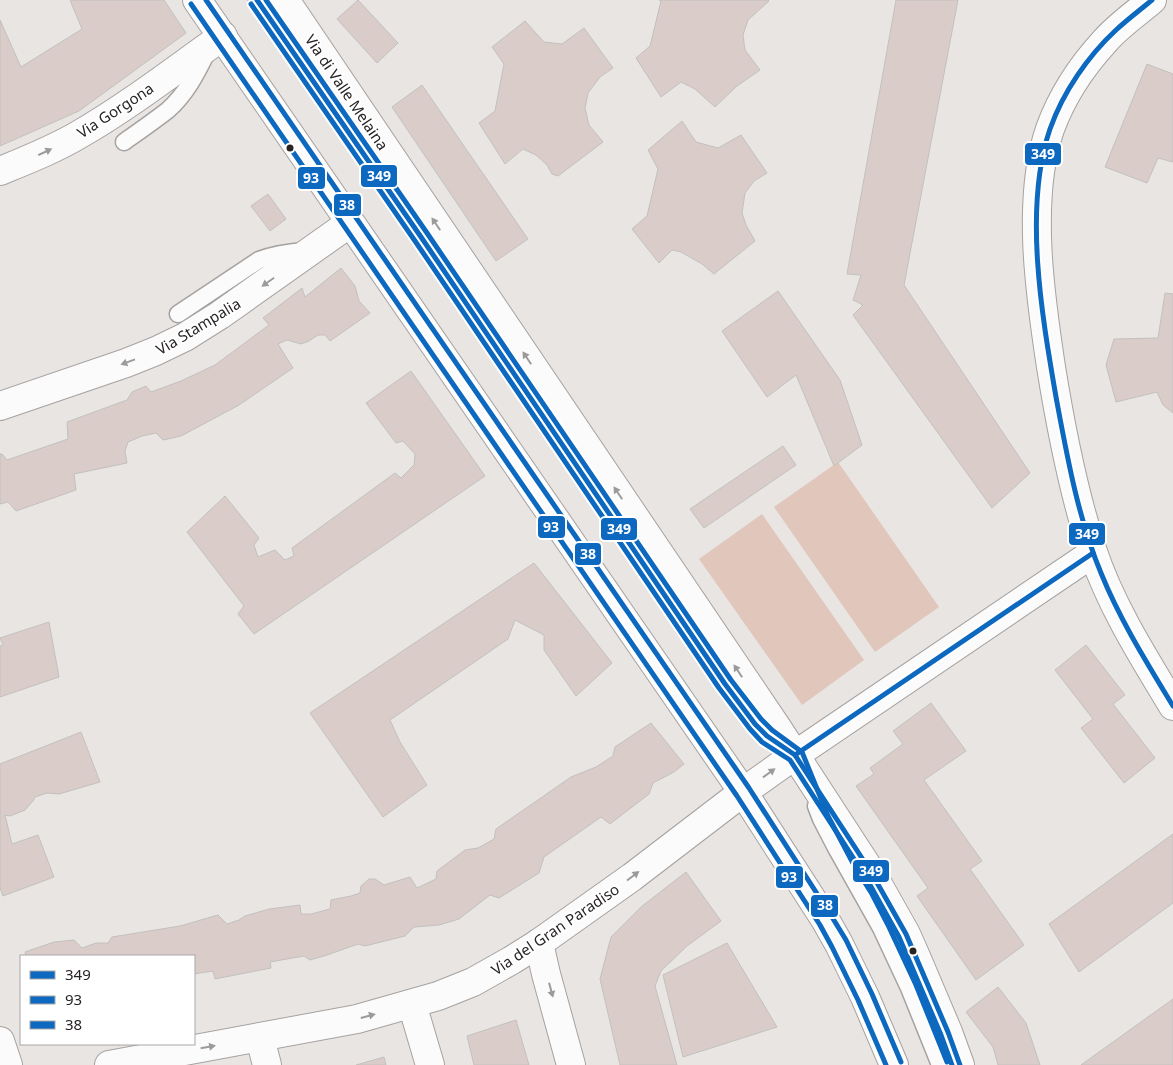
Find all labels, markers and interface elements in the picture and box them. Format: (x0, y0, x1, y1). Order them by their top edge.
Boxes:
street label: Via di Valle Melaina (301, 30, 393, 154)
street label: Via Gorgona (73, 78, 157, 142)
line badge: 349 (1024, 142, 1062, 166)
unlabelled marker (285, 143, 295, 153)
text: 349 (1031, 144, 1055, 163)
one-way arrow (38, 148, 52, 156)
line badge: 349 (360, 164, 398, 188)
line badge: 93 (297, 166, 326, 190)
text: 349 (367, 166, 391, 185)
text: 93 (303, 168, 319, 187)
line badge: 38 (333, 193, 362, 217)
text: 38 (339, 195, 355, 214)
one-way arrow (431, 217, 441, 230)
one-way arrow (261, 277, 275, 287)
street label: Via Stampalia (152, 293, 244, 359)
one-way arrow (522, 352, 532, 365)
one-way arrow (120, 359, 135, 367)
one-way arrow (613, 486, 623, 500)
line badge: 93 (537, 515, 566, 539)
text: 93 (543, 517, 559, 536)
line badge: 349 (600, 517, 638, 541)
text: 349 (607, 519, 631, 538)
line badge: 349 (1068, 522, 1106, 546)
text: 349 (1075, 524, 1099, 543)
line badge: 38 (574, 542, 602, 566)
text: 38 (580, 544, 596, 563)
one-way arrow (733, 664, 743, 678)
one-way arrow (762, 768, 775, 779)
line badge: 349 (852, 859, 890, 883)
text: 349 (859, 861, 883, 880)
line badge: 93 (775, 865, 804, 889)
text: 93 (781, 867, 797, 886)
one-way arrow (626, 871, 639, 882)
street label: Via del Gran Paradiso (487, 879, 623, 979)
line badge: 38 (810, 894, 839, 918)
text: 38 (817, 895, 833, 914)
unlabelled marker (908, 946, 918, 956)
legend (20, 955, 195, 1045)
text: 349 (65, 964, 91, 984)
one-way arrow (547, 983, 555, 998)
text: 93 (65, 989, 82, 1009)
one-way arrow (360, 1012, 375, 1020)
text: 38 (65, 1014, 82, 1034)
one-way arrow (201, 1043, 217, 1051)

